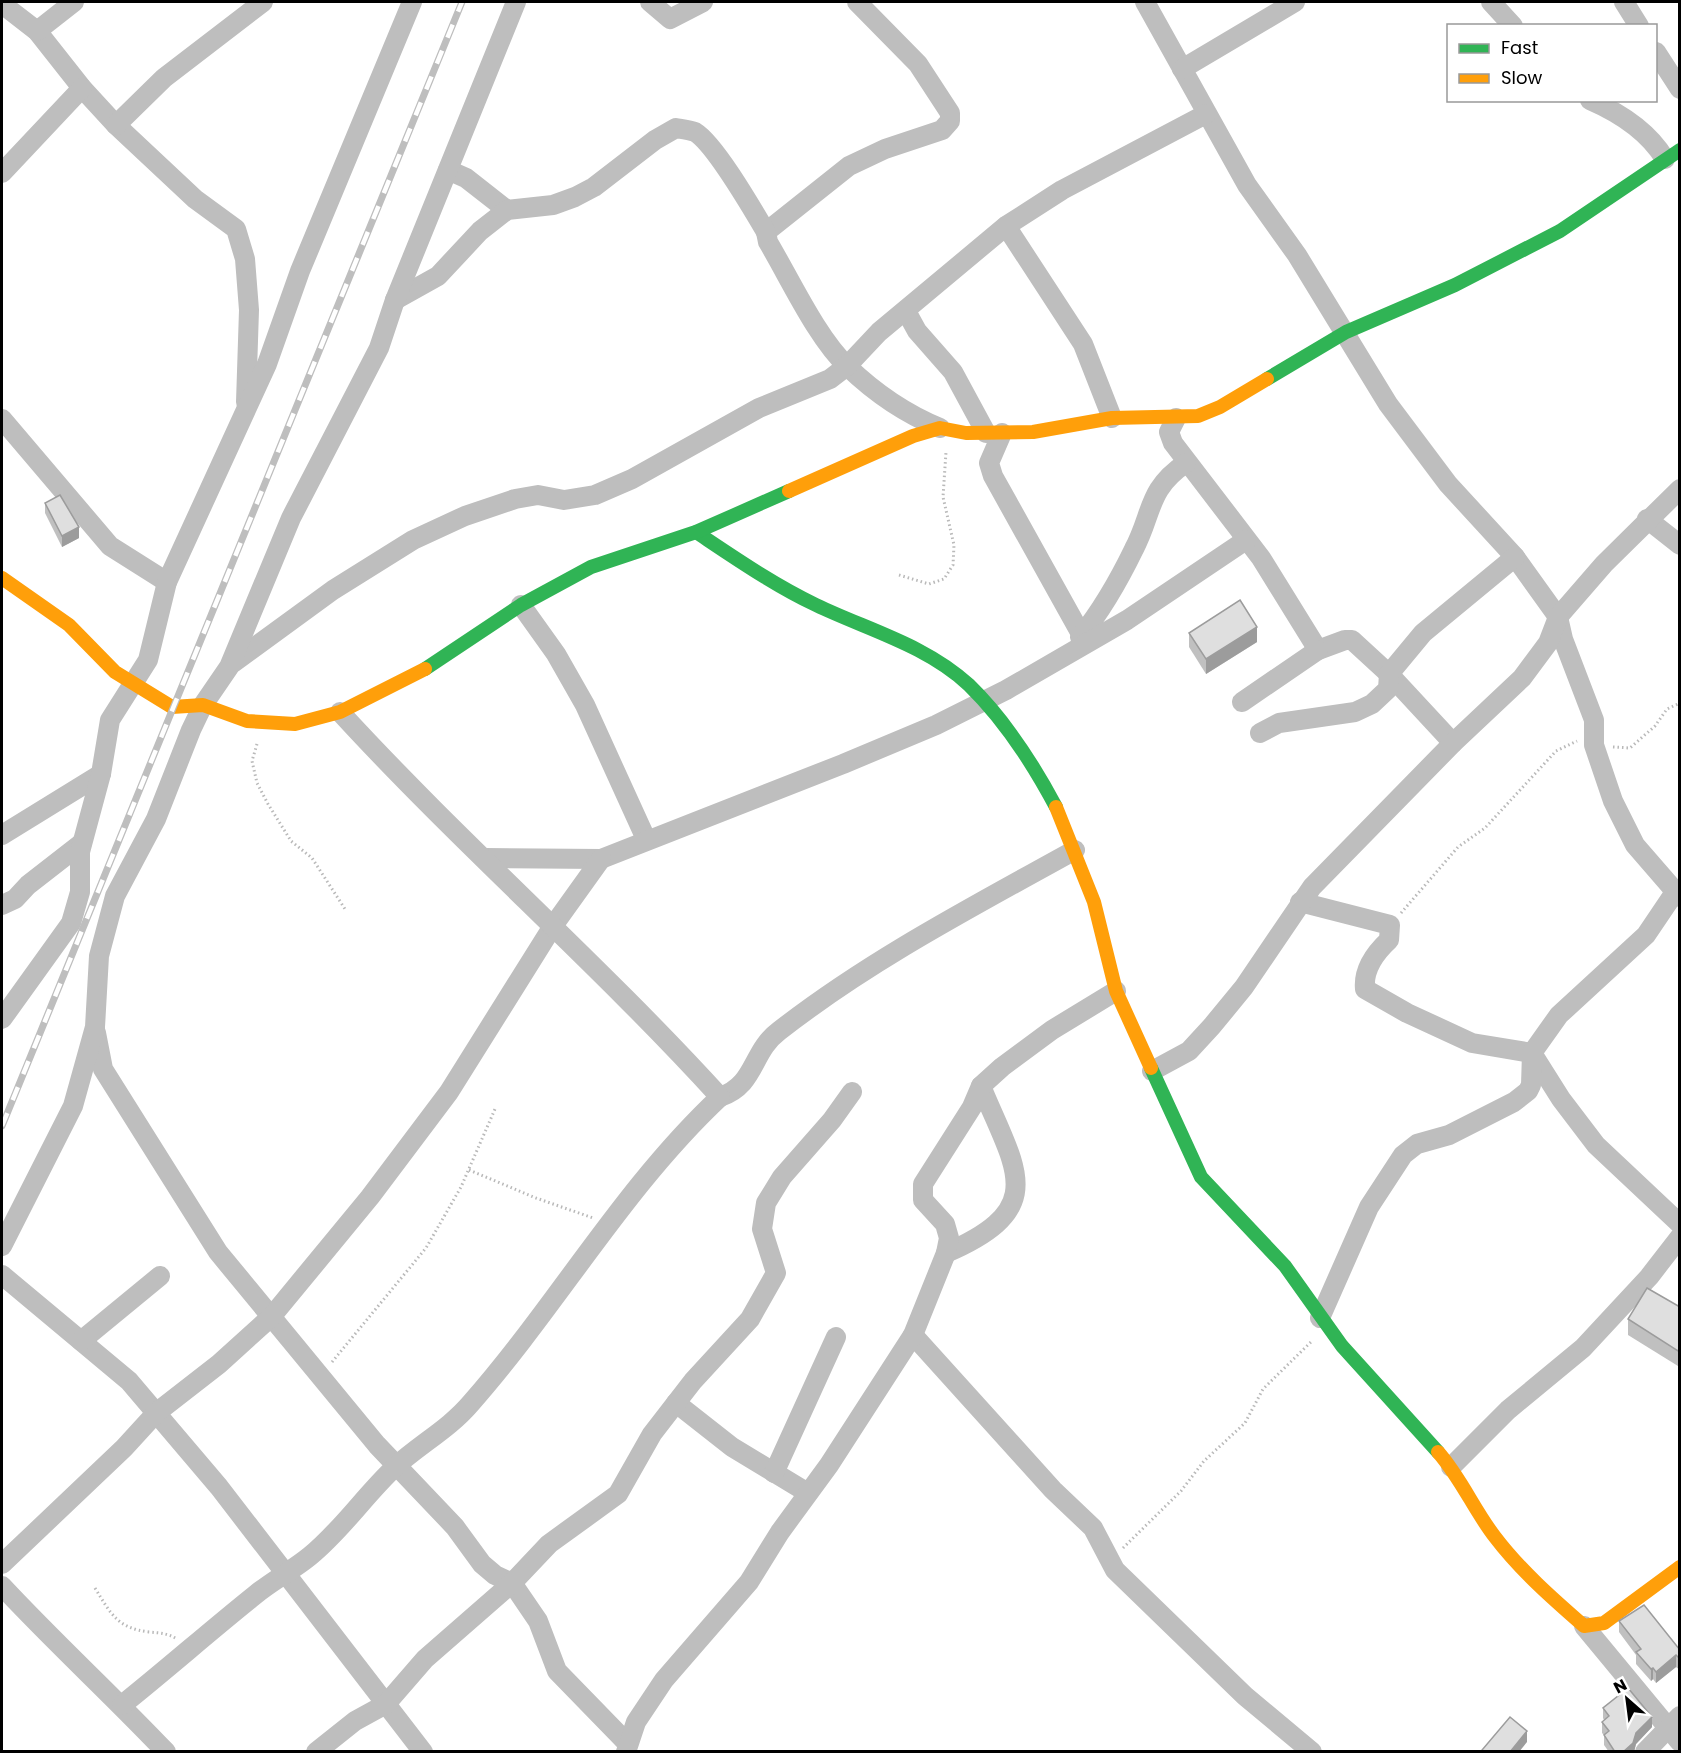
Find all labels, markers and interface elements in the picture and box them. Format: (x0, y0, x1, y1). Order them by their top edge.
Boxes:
legend (1447, 24, 1657, 102)
text: Fast (1501, 35, 1538, 60)
text: Slow (1501, 65, 1543, 90)
north arrow (1597, 1669, 1657, 1729)
text: N (1609, 1673, 1631, 1699)

